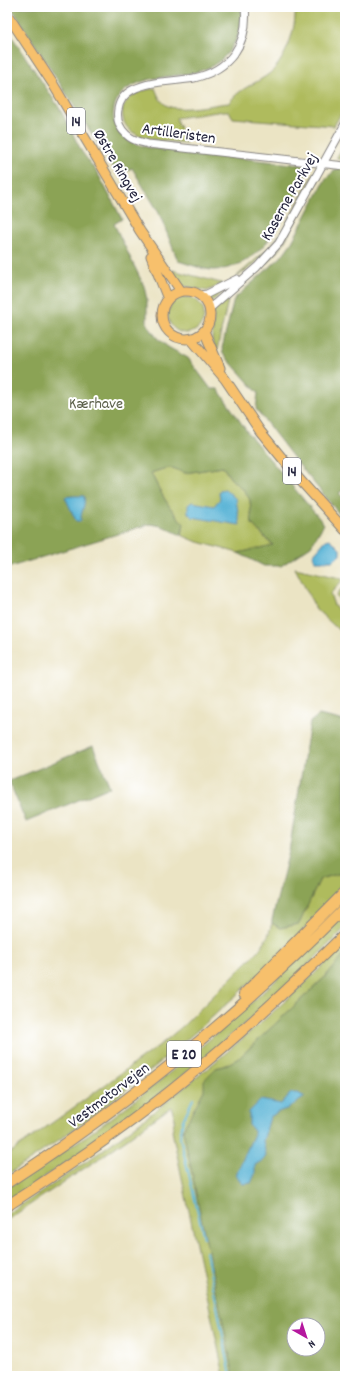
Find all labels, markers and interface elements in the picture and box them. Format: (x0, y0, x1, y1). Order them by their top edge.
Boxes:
road number: 14 (67, 108, 85, 134)
street label: Artilleristen (140, 118, 217, 151)
street label: Østre Ringvej (87, 125, 147, 207)
street label: Kaserne Parkvej (256, 149, 325, 245)
park label: Kærhave (69, 393, 123, 416)
road number: 14 (283, 458, 301, 484)
road number: E 20 (167, 1041, 201, 1067)
street label: Vestmotorvejen (64, 1058, 155, 1134)
north arrow (286, 1317, 326, 1357)
text: N (303, 1335, 318, 1351)

